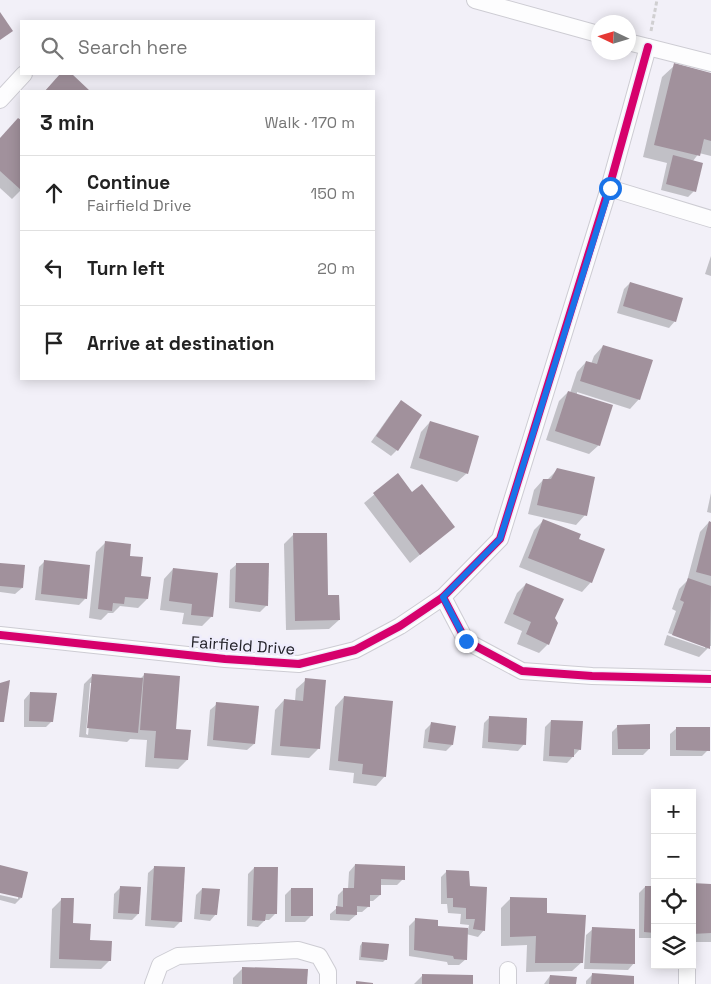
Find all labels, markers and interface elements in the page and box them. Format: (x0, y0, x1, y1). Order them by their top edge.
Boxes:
north arrow (591, 15, 636, 60)
search box (20, 20, 375, 75)
icon: search (38, 34, 66, 62)
text: Search here (78, 35, 188, 60)
text: 3 min (40, 109, 95, 136)
text: Walk · 170 m (265, 112, 355, 133)
text: Continue (87, 170, 170, 195)
route start (599, 177, 622, 200)
icon: ahead (40, 179, 68, 207)
text: 150 m (311, 183, 355, 204)
text: Fairfield Drive (87, 195, 191, 216)
icon: left (40, 254, 68, 282)
text: Turn left (87, 256, 165, 281)
text: 20 m (317, 258, 355, 279)
icon: arrive (40, 329, 68, 357)
text: Arrive at destination (87, 331, 275, 356)
route end (455, 630, 478, 653)
street label: Fairfield Drive (190, 631, 296, 660)
map controls (651, 789, 696, 969)
button: + (651, 789, 696, 834)
button: − (651, 834, 696, 879)
button: locate (651, 879, 696, 924)
button: layers (651, 924, 696, 969)

